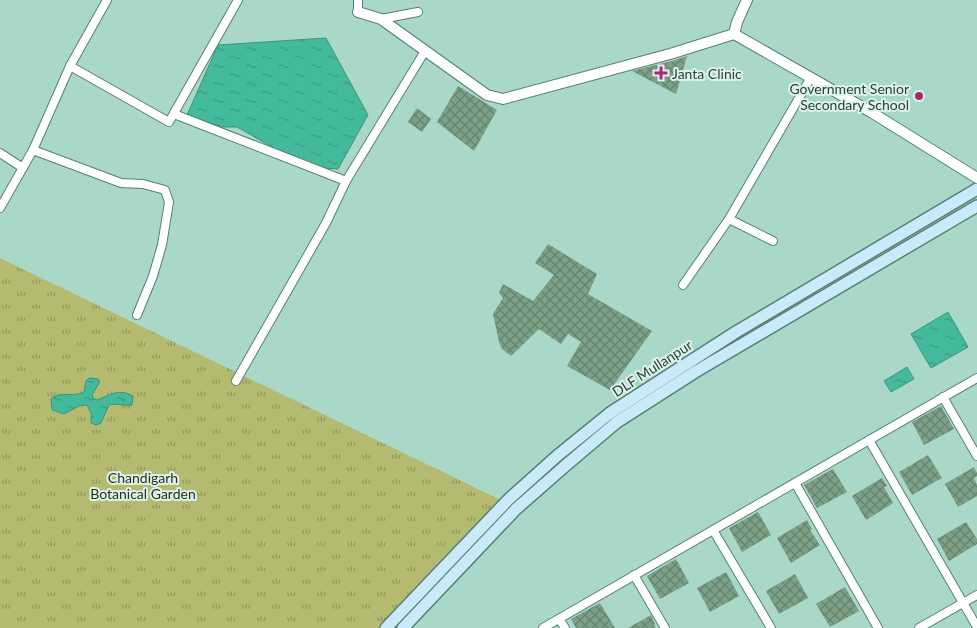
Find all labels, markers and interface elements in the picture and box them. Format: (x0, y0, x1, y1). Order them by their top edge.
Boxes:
place label: Janta Clinic (672, 65, 742, 82)
marker: Janta Clinic (654, 66, 668, 80)
place label: Government Senior Secondary School (789, 80, 909, 113)
marker: Government Senior Secondary School (913, 90, 925, 102)
street label: DLF Mullanpur (609, 336, 695, 400)
park label: Chandigarh Botanical Garden (90, 469, 196, 502)

